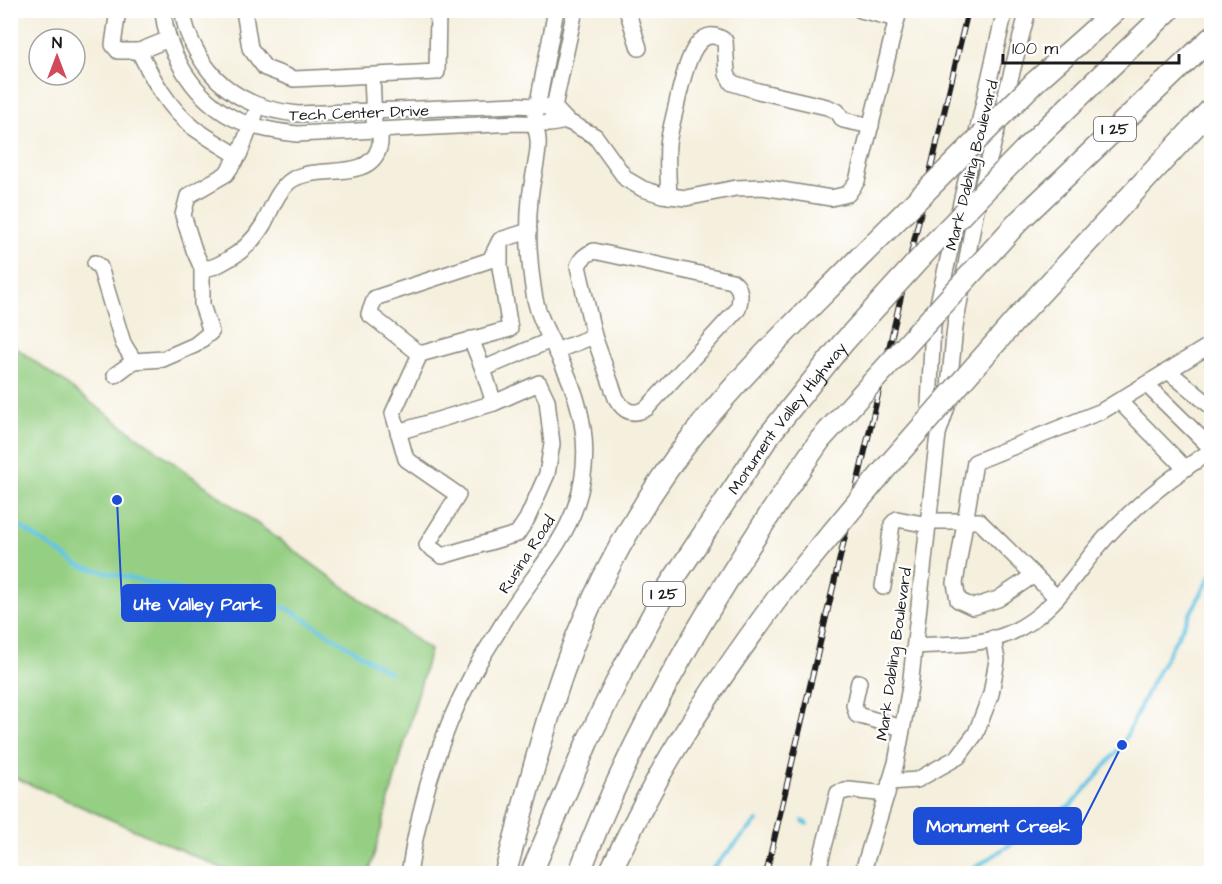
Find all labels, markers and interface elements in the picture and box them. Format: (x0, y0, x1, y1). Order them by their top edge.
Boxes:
north arrow (27, 27, 87, 87)
scale bar (1003, 27, 1178, 65)
text: N (52, 32, 62, 54)
text: 100 m (1012, 36, 1058, 61)
street label: Mark Dabling Boulevard (940, 78, 1005, 253)
street label: Tech Center Drive (289, 100, 430, 126)
road number: I 25 (1094, 117, 1136, 141)
street label: Monument Valley Highway (723, 337, 853, 499)
street label: Rusina Road (493, 511, 560, 598)
street label: Mark Dabling Boulevard (871, 566, 918, 742)
road number: I 25 (643, 582, 685, 606)
callout: Ute Valley Park (122, 585, 275, 621)
text: Ute Valley Park (134, 592, 263, 618)
callout: Monument Creek (914, 808, 1081, 844)
text: Monument Creek (926, 814, 1071, 839)

